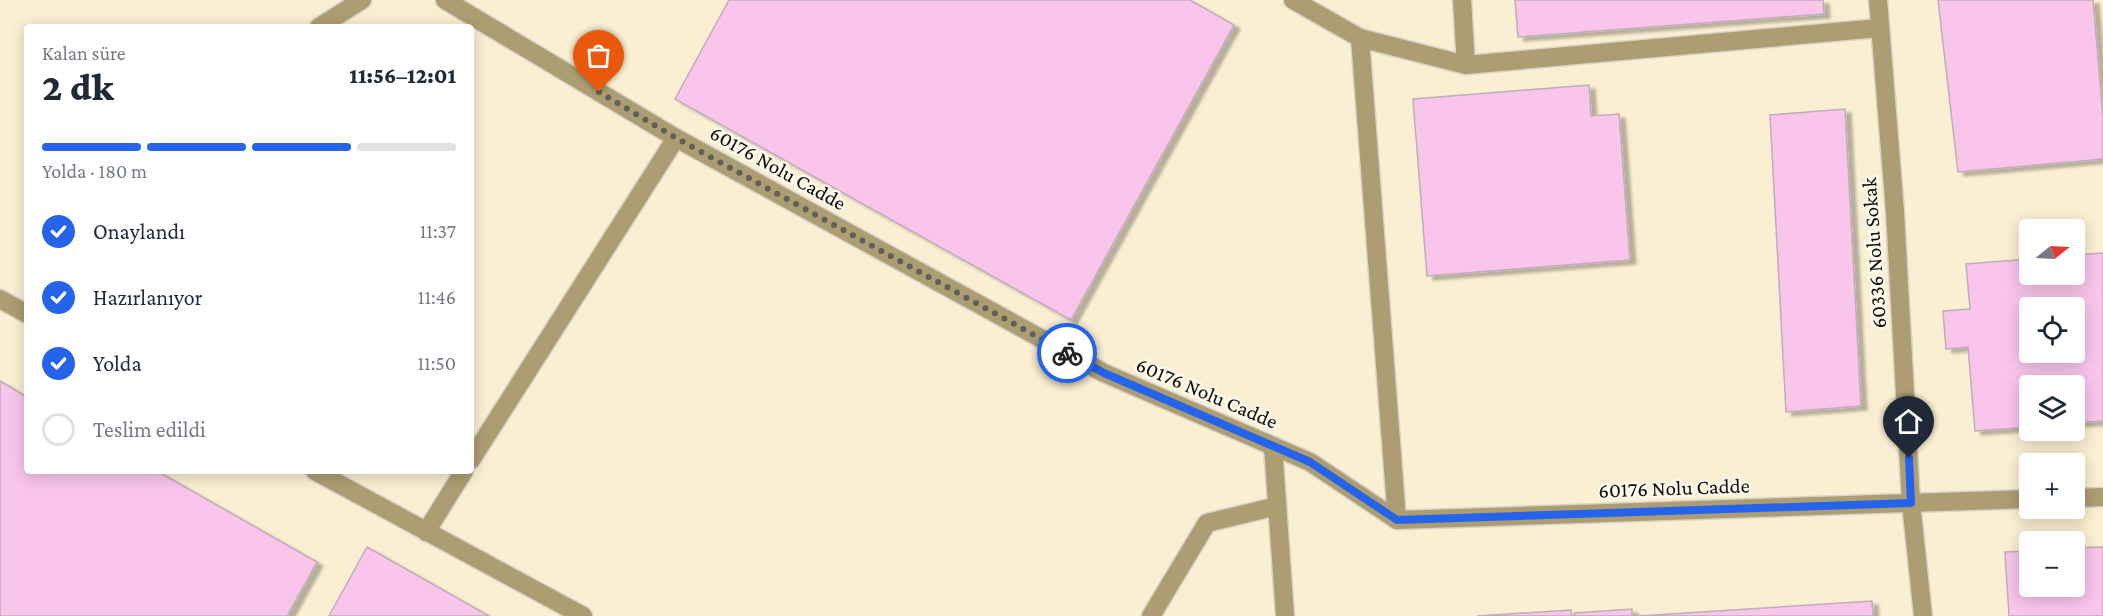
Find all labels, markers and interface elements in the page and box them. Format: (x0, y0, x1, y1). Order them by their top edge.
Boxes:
pin (573, 30, 624, 92)
icon: bag (582, 39, 615, 72)
text: Kalan süre (42, 42, 125, 64)
text: 11:56–12:01 (349, 63, 456, 88)
text: 2 dk (42, 65, 114, 108)
street label: 60176 Nolu Cadde (706, 121, 850, 215)
text: Yolda · 180 m (42, 160, 147, 182)
street label: 60336 Nolu Sokak (1857, 177, 1891, 329)
icon: check (42, 215, 75, 248)
text: Onaylandı (93, 219, 185, 244)
north arrow (2019, 219, 2085, 285)
map controls (2019, 219, 2085, 597)
text: 11:37 (420, 220, 456, 242)
icon: check (42, 281, 75, 314)
text: Hazırlanıyor (93, 285, 203, 310)
text: 11:46 (418, 286, 456, 308)
button: locate (2019, 297, 2085, 363)
courier (1037, 323, 1097, 383)
icon: bike (1051, 337, 1084, 370)
icon: check (42, 347, 75, 380)
text: Yolda (93, 351, 142, 376)
text: 11:50 (417, 352, 456, 374)
street label: 60176 Nolu Cadde (1133, 352, 1281, 434)
button: layers (2019, 375, 2085, 441)
pin (1883, 396, 1934, 458)
icon: home (1892, 405, 1925, 438)
text: Teslim edildi (93, 417, 206, 442)
button: + (2019, 453, 2085, 519)
street label: 60176 Nolu Cadde (1598, 473, 1750, 503)
button: − (2019, 531, 2085, 597)

